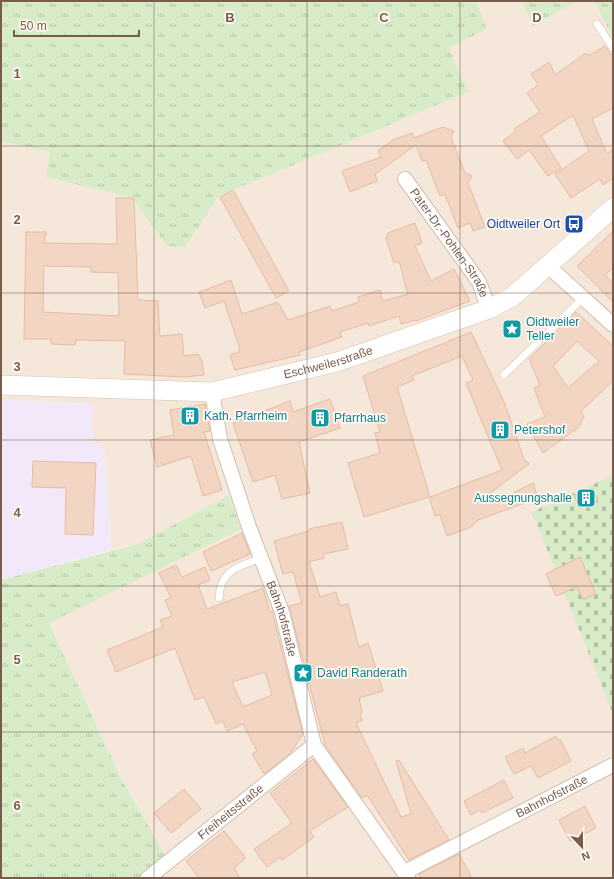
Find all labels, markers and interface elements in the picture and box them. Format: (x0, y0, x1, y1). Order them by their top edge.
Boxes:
text: B (225, 10, 235, 25)
text: C (379, 10, 389, 25)
text: D (532, 10, 542, 25)
scale bar (14, 12, 139, 38)
text: 50 m (20, 19, 47, 33)
text: 1 (13, 66, 21, 81)
street label: Pater-Dr.-Pohlen-Straße (407, 186, 491, 300)
text: 2 (13, 212, 21, 227)
bus stop icon: Oidtweiler Ort (563, 213, 585, 235)
place label: Oidtweiler Ort (487, 217, 561, 231)
place label: Oidtweiler Teller (526, 315, 579, 343)
place icon: Oidtweiler Teller (501, 318, 523, 340)
street label: Eschweilerstraße (282, 343, 375, 382)
text: 3 (13, 359, 21, 374)
building icon: Kath. Pfarrheim (179, 405, 201, 427)
building icon: Pfarrhaus (309, 407, 331, 429)
place label: Kath. Pfarrheim (204, 409, 287, 423)
place label: Pfarrhaus (334, 411, 386, 425)
building icon: Petershof (489, 419, 511, 441)
place label: Petershof (514, 423, 566, 437)
building icon: Aussegnungshalle (575, 487, 597, 509)
place label: Aussegnungshalle (474, 491, 572, 505)
text: 4 (13, 505, 21, 520)
street label: Bahnhofstraße (264, 579, 300, 659)
text: 5 (13, 652, 21, 667)
place icon: David Randerath (292, 662, 314, 684)
place label: David Randerath (317, 666, 407, 680)
street label: Bahnhofstraße (513, 772, 590, 821)
street label: Freiheitsstraße (195, 781, 267, 842)
text: 6 (13, 798, 21, 813)
north arrow (562, 827, 602, 867)
text: N (580, 849, 592, 863)

